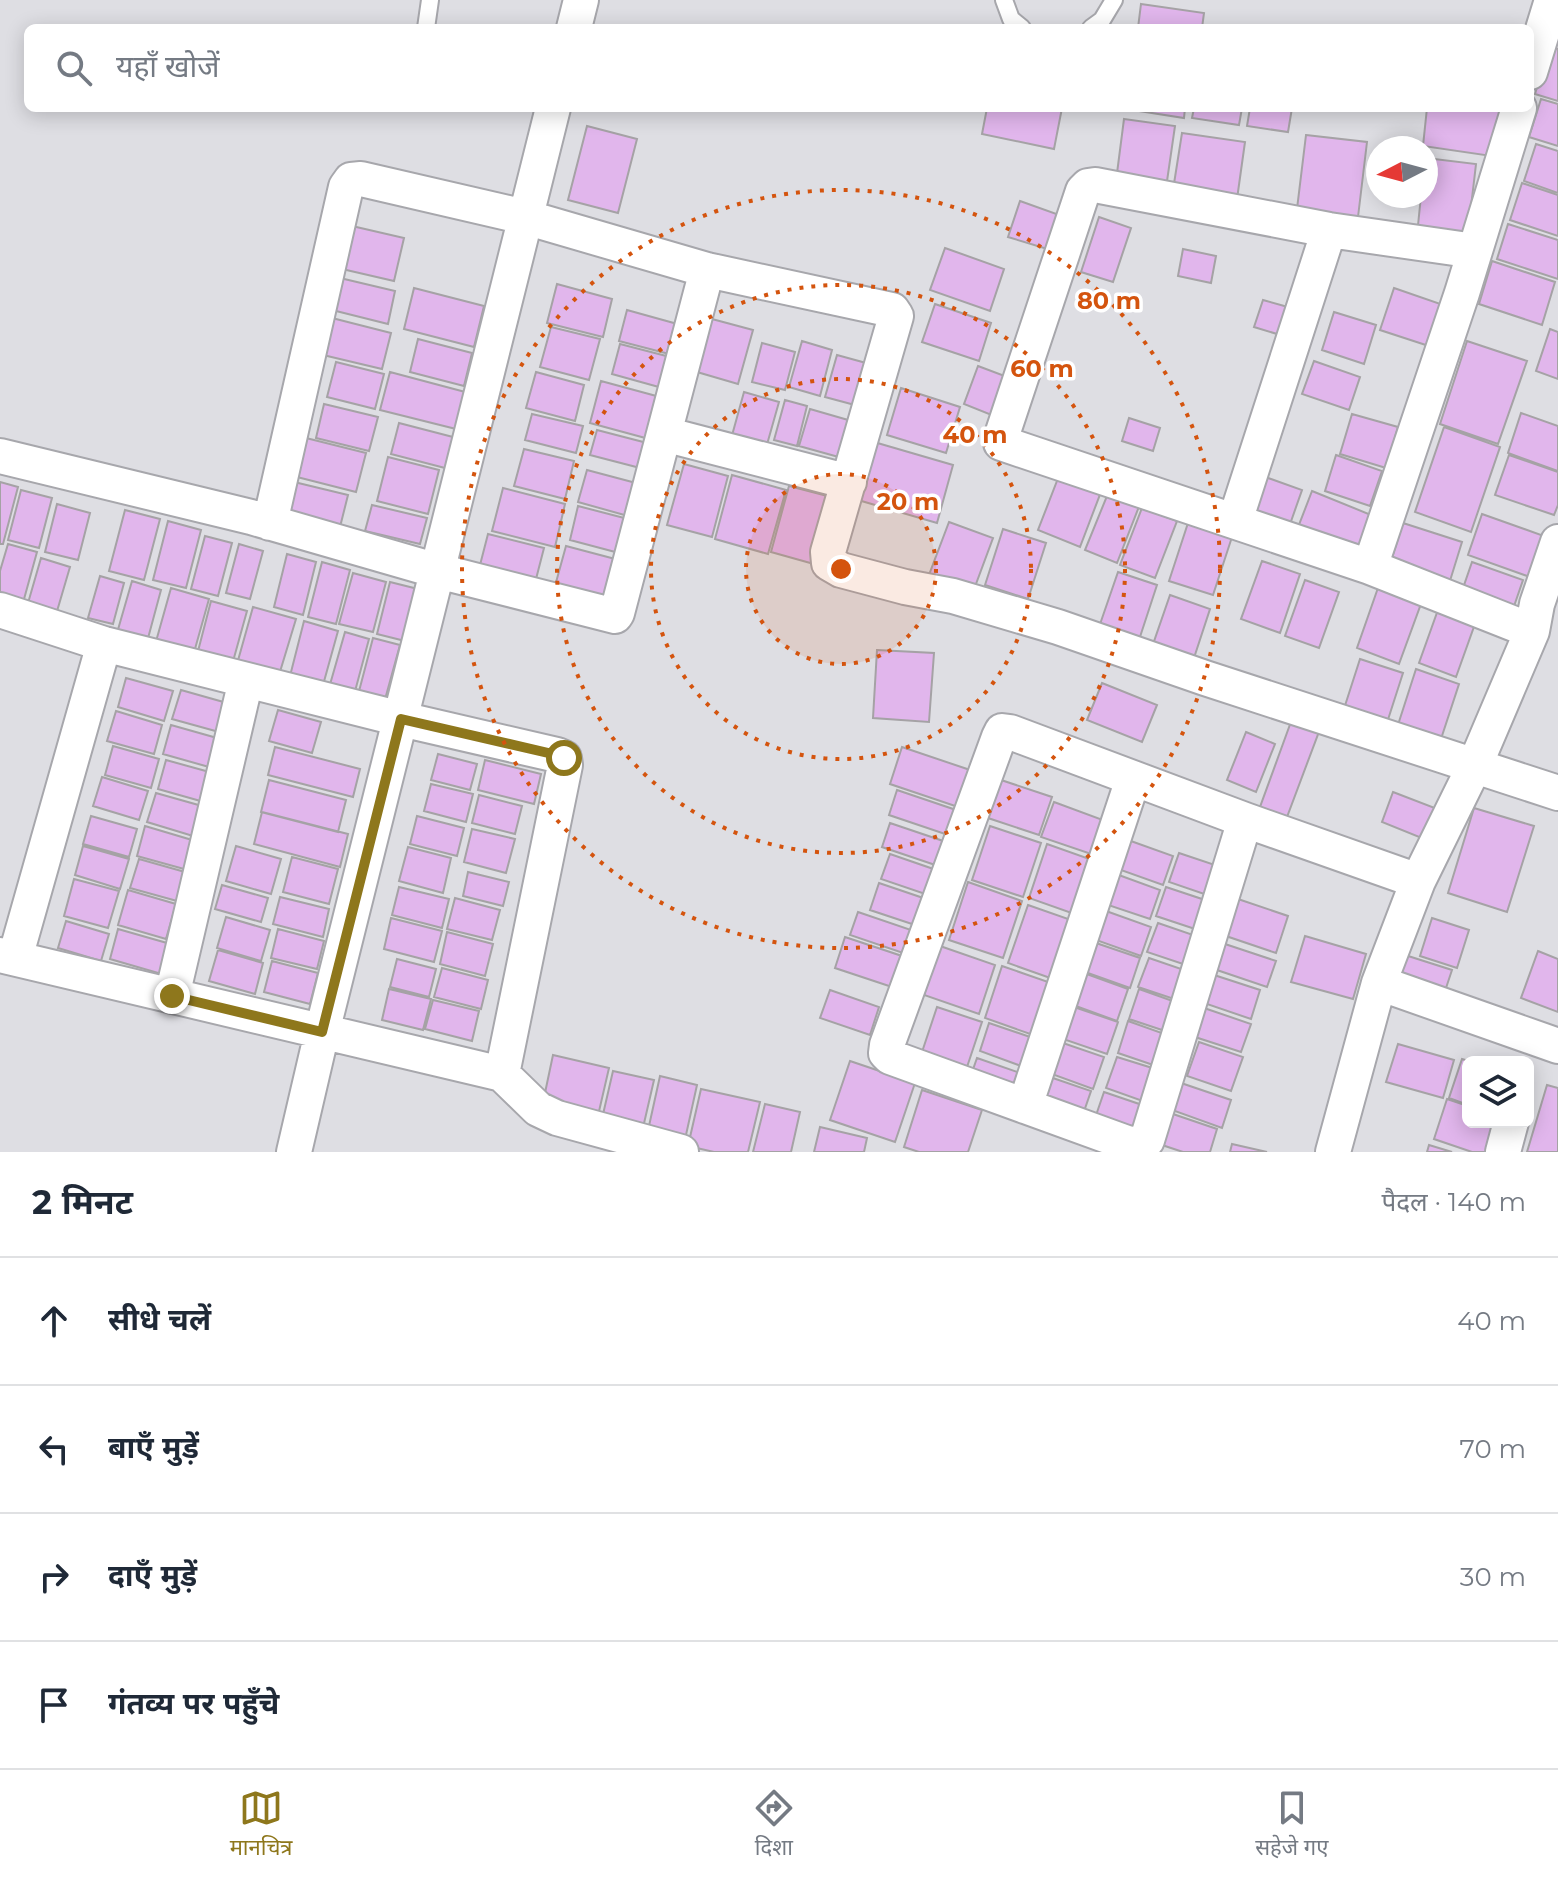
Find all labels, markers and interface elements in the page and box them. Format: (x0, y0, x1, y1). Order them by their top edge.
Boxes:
search box (24, 24, 1534, 112)
icon: search (52, 46, 96, 90)
text: यहाँ खोजें (116, 48, 220, 85)
north arrow (1366, 136, 1438, 208)
text: 80 m (1077, 286, 1141, 315)
text: 60 m (1010, 354, 1074, 383)
text: 40 m (943, 420, 1007, 449)
text: 20 m (877, 487, 939, 516)
centre of rings (827, 555, 855, 583)
route start (546, 740, 582, 776)
route end (154, 978, 190, 1014)
map controls (1462, 1056, 1534, 1128)
button: layers (1462, 1056, 1534, 1128)
text: 2 मिनट (32, 1181, 133, 1223)
text: पैदल · 140 m (1381, 1186, 1526, 1218)
icon: ahead (32, 1299, 76, 1343)
text: सीधे चलें (108, 1301, 211, 1338)
text: 40 m (1457, 1305, 1526, 1337)
icon: left (32, 1427, 76, 1471)
text: बाएँ मुड़ें (108, 1429, 199, 1466)
text: 70 m (1460, 1433, 1526, 1465)
icon: right (32, 1555, 76, 1599)
text: दाएँ मुड़ें (108, 1557, 197, 1594)
text: 30 m (1460, 1561, 1526, 1593)
icon: arrive (32, 1683, 76, 1727)
text: गंतव्य पर पहुँचे (108, 1685, 279, 1722)
tab: मानचित्र (230, 1786, 293, 1864)
tab: दिशा (752, 1786, 796, 1864)
tab: सहेजे गए (1255, 1786, 1328, 1864)

